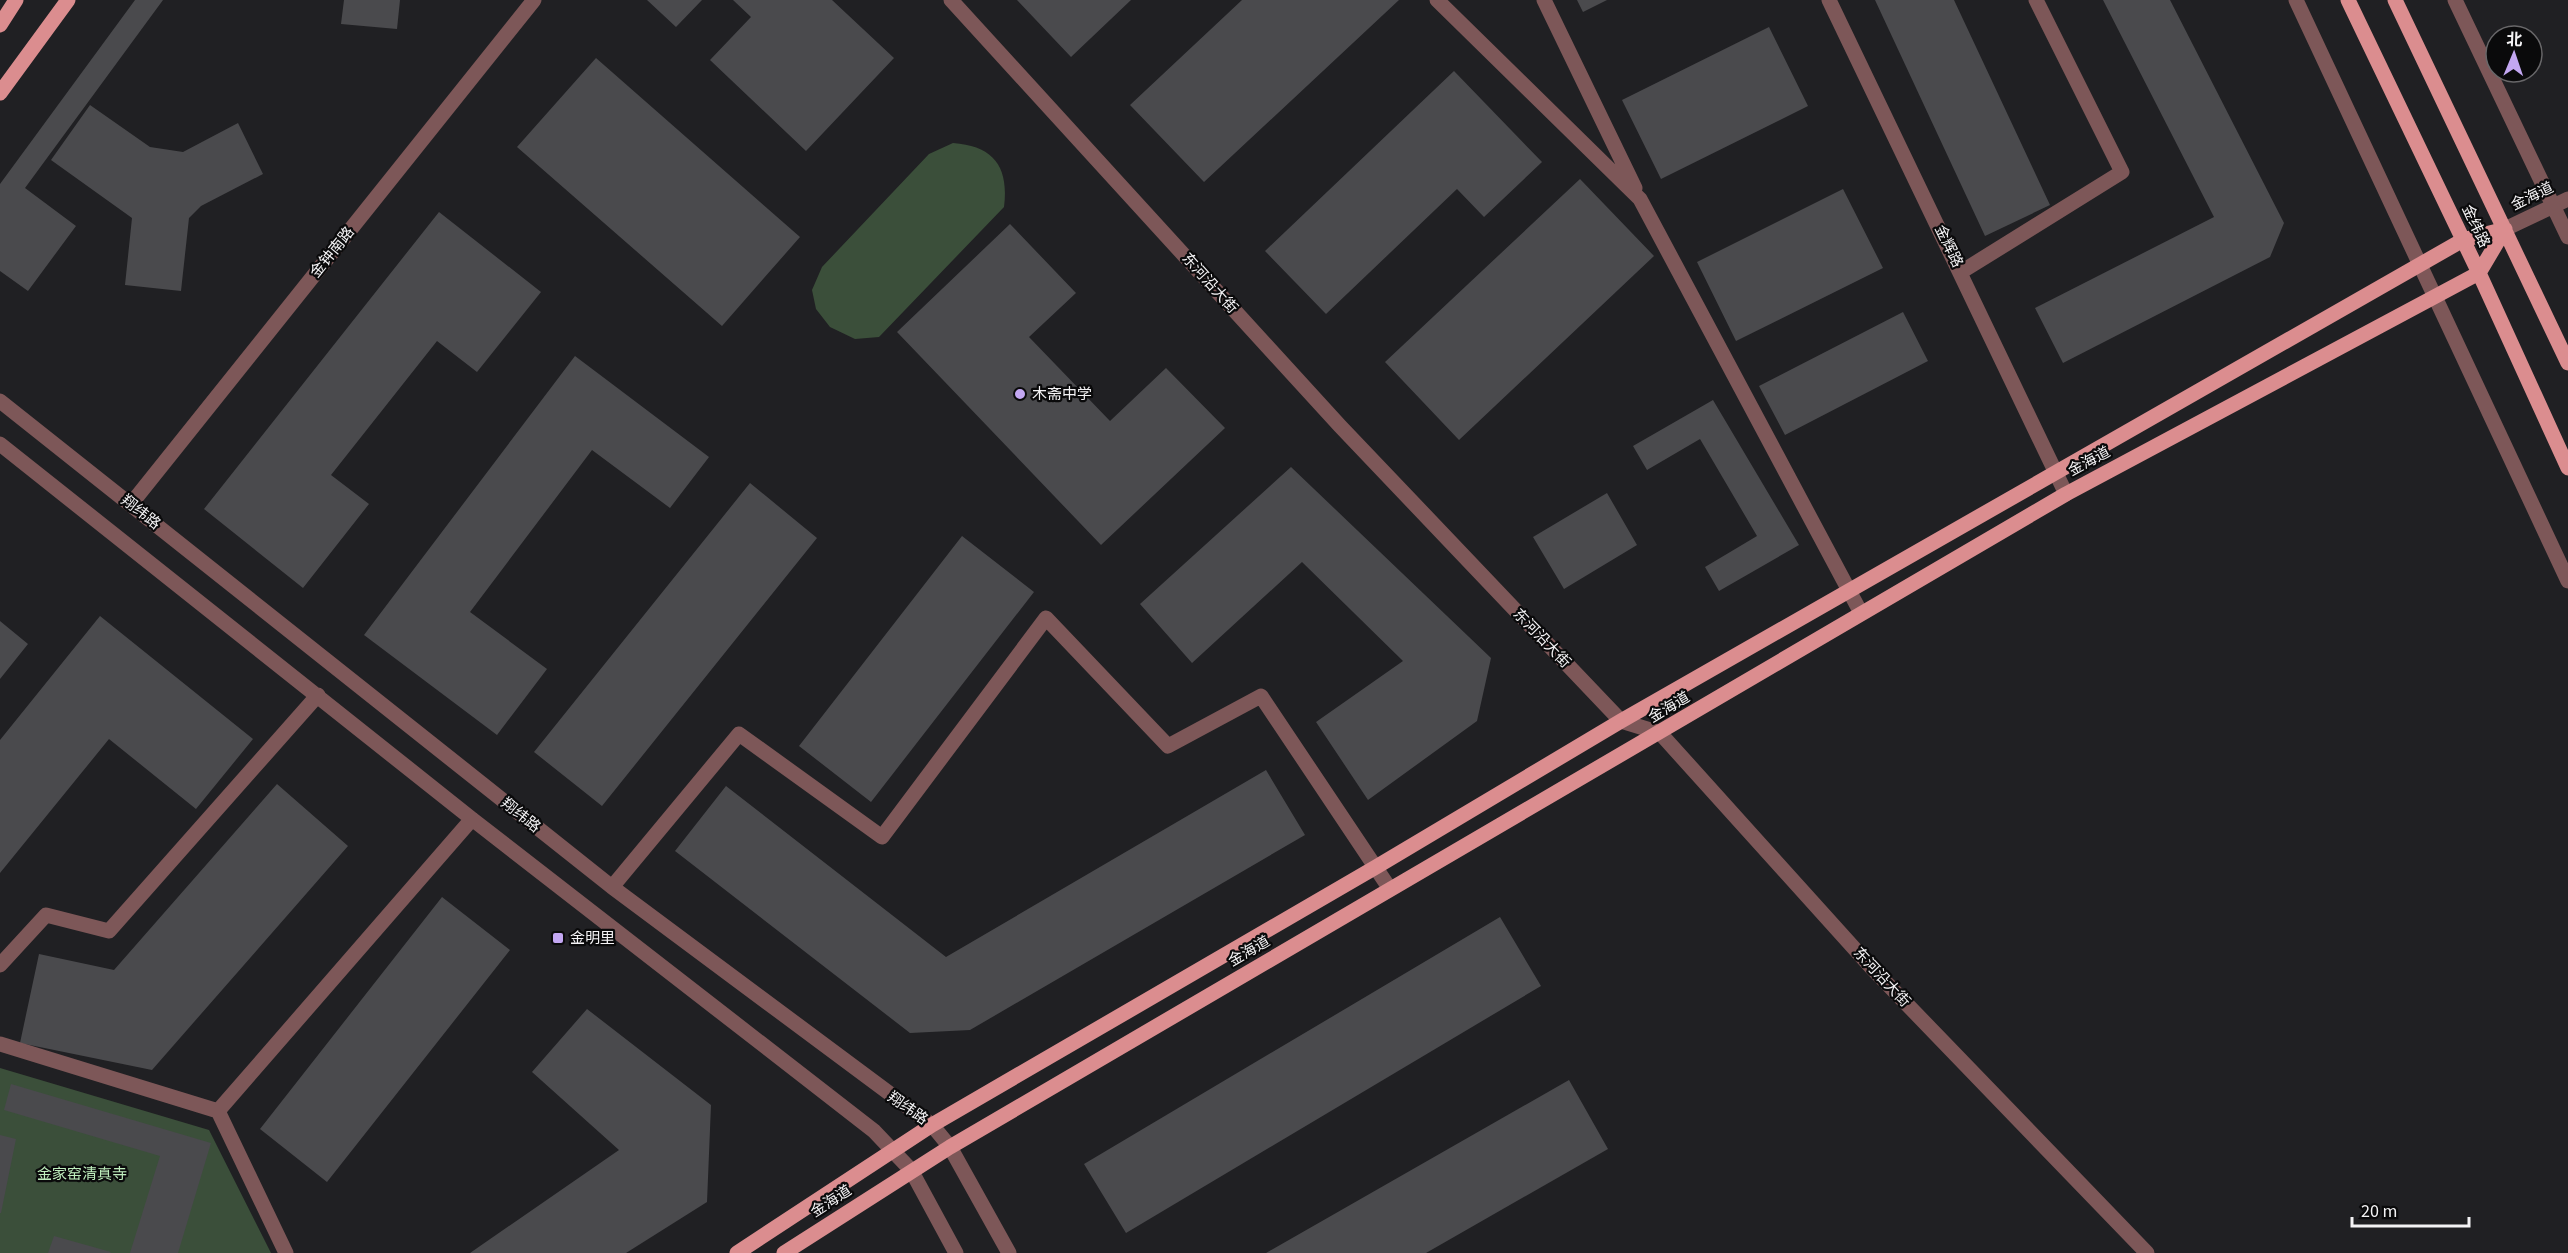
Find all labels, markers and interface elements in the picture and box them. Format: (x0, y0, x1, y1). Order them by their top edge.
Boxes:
north arrow (2484, 24, 2544, 84)
text: 北 (2506, 29, 2523, 51)
street label: 金海道 (2507, 177, 2557, 216)
street label: 金纬路 (2457, 201, 2495, 251)
street label: 金辉路 (1929, 221, 1968, 271)
street label: 金钟南路 (305, 222, 359, 282)
street label: 东河沿大街 (1177, 248, 1243, 318)
place label: 木斋中学 (1032, 384, 1092, 405)
marker: 木斋中学 (1013, 387, 1027, 401)
street label: 金海道 (2064, 442, 2114, 481)
street label: 翔纬路 (116, 490, 165, 535)
street label: 东河沿大街 (1508, 604, 1575, 673)
street label: 金海道 (1645, 687, 1694, 728)
street label: 翔纬路 (497, 793, 545, 838)
place label: 金明里 (570, 928, 615, 949)
marker: 金明里 (551, 931, 565, 945)
street label: 金海道 (1225, 931, 1274, 972)
street label: 东河沿大街 (1848, 943, 1915, 1012)
street label: 翔纬路 (883, 1087, 932, 1130)
park label: 金家窑清真寺 (37, 1164, 127, 1185)
street label: 金海道 (807, 1180, 856, 1222)
scale bar (2352, 1190, 2469, 1228)
text: 20 m (2361, 1199, 2397, 1224)

